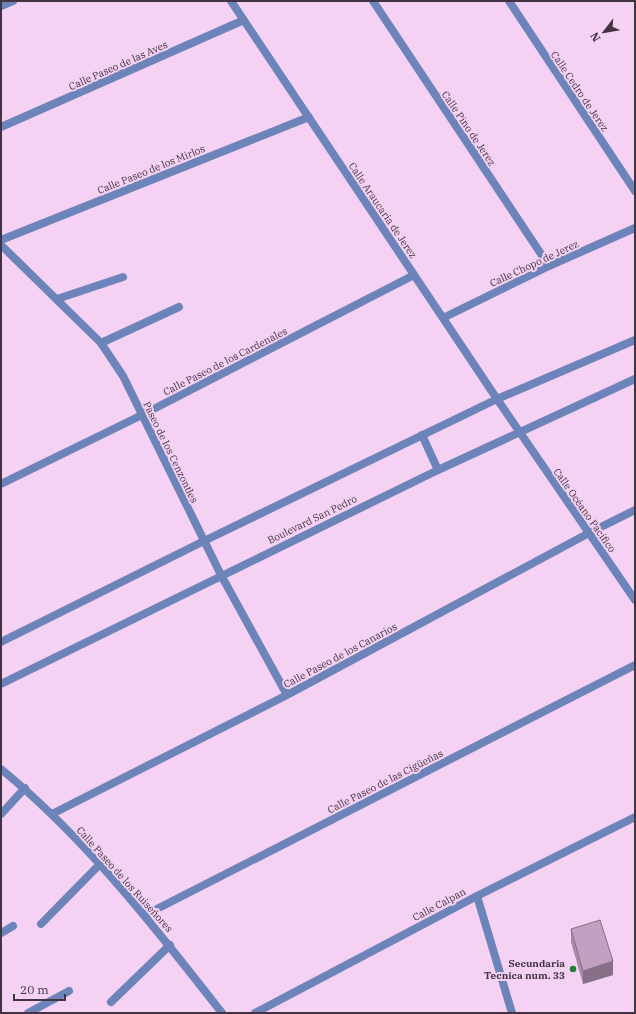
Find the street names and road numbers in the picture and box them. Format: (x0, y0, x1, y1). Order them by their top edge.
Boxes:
street label: Calle Paseo de las Aves (67, 38, 170, 93)
street label: Calle Cedro de Jerez (548, 49, 611, 134)
street label: Calle Pino de Jerez (439, 88, 498, 168)
street label: Calle Paseo de los Mirlos (96, 142, 207, 197)
street label: Calle Araucaria de Jerez (346, 160, 420, 261)
street label: Calle Chopo de Jerez (488, 237, 581, 290)
street label: Calle Paseo de los Cardenales (161, 324, 290, 398)
street label: Paseo de los Cenzontles (140, 399, 201, 505)
street label: Calle Océano Pacífico (551, 466, 619, 555)
street label: Boulevard San Pedro (265, 492, 359, 547)
street label: Calle Paseo de los Canarios (281, 620, 399, 691)
street label: Calle Paseo de las Cigüeñas (325, 747, 445, 816)
street label: Calle Paseo de los Ruiseñores (74, 824, 176, 935)
street label: Calle Calpan (410, 885, 469, 924)

